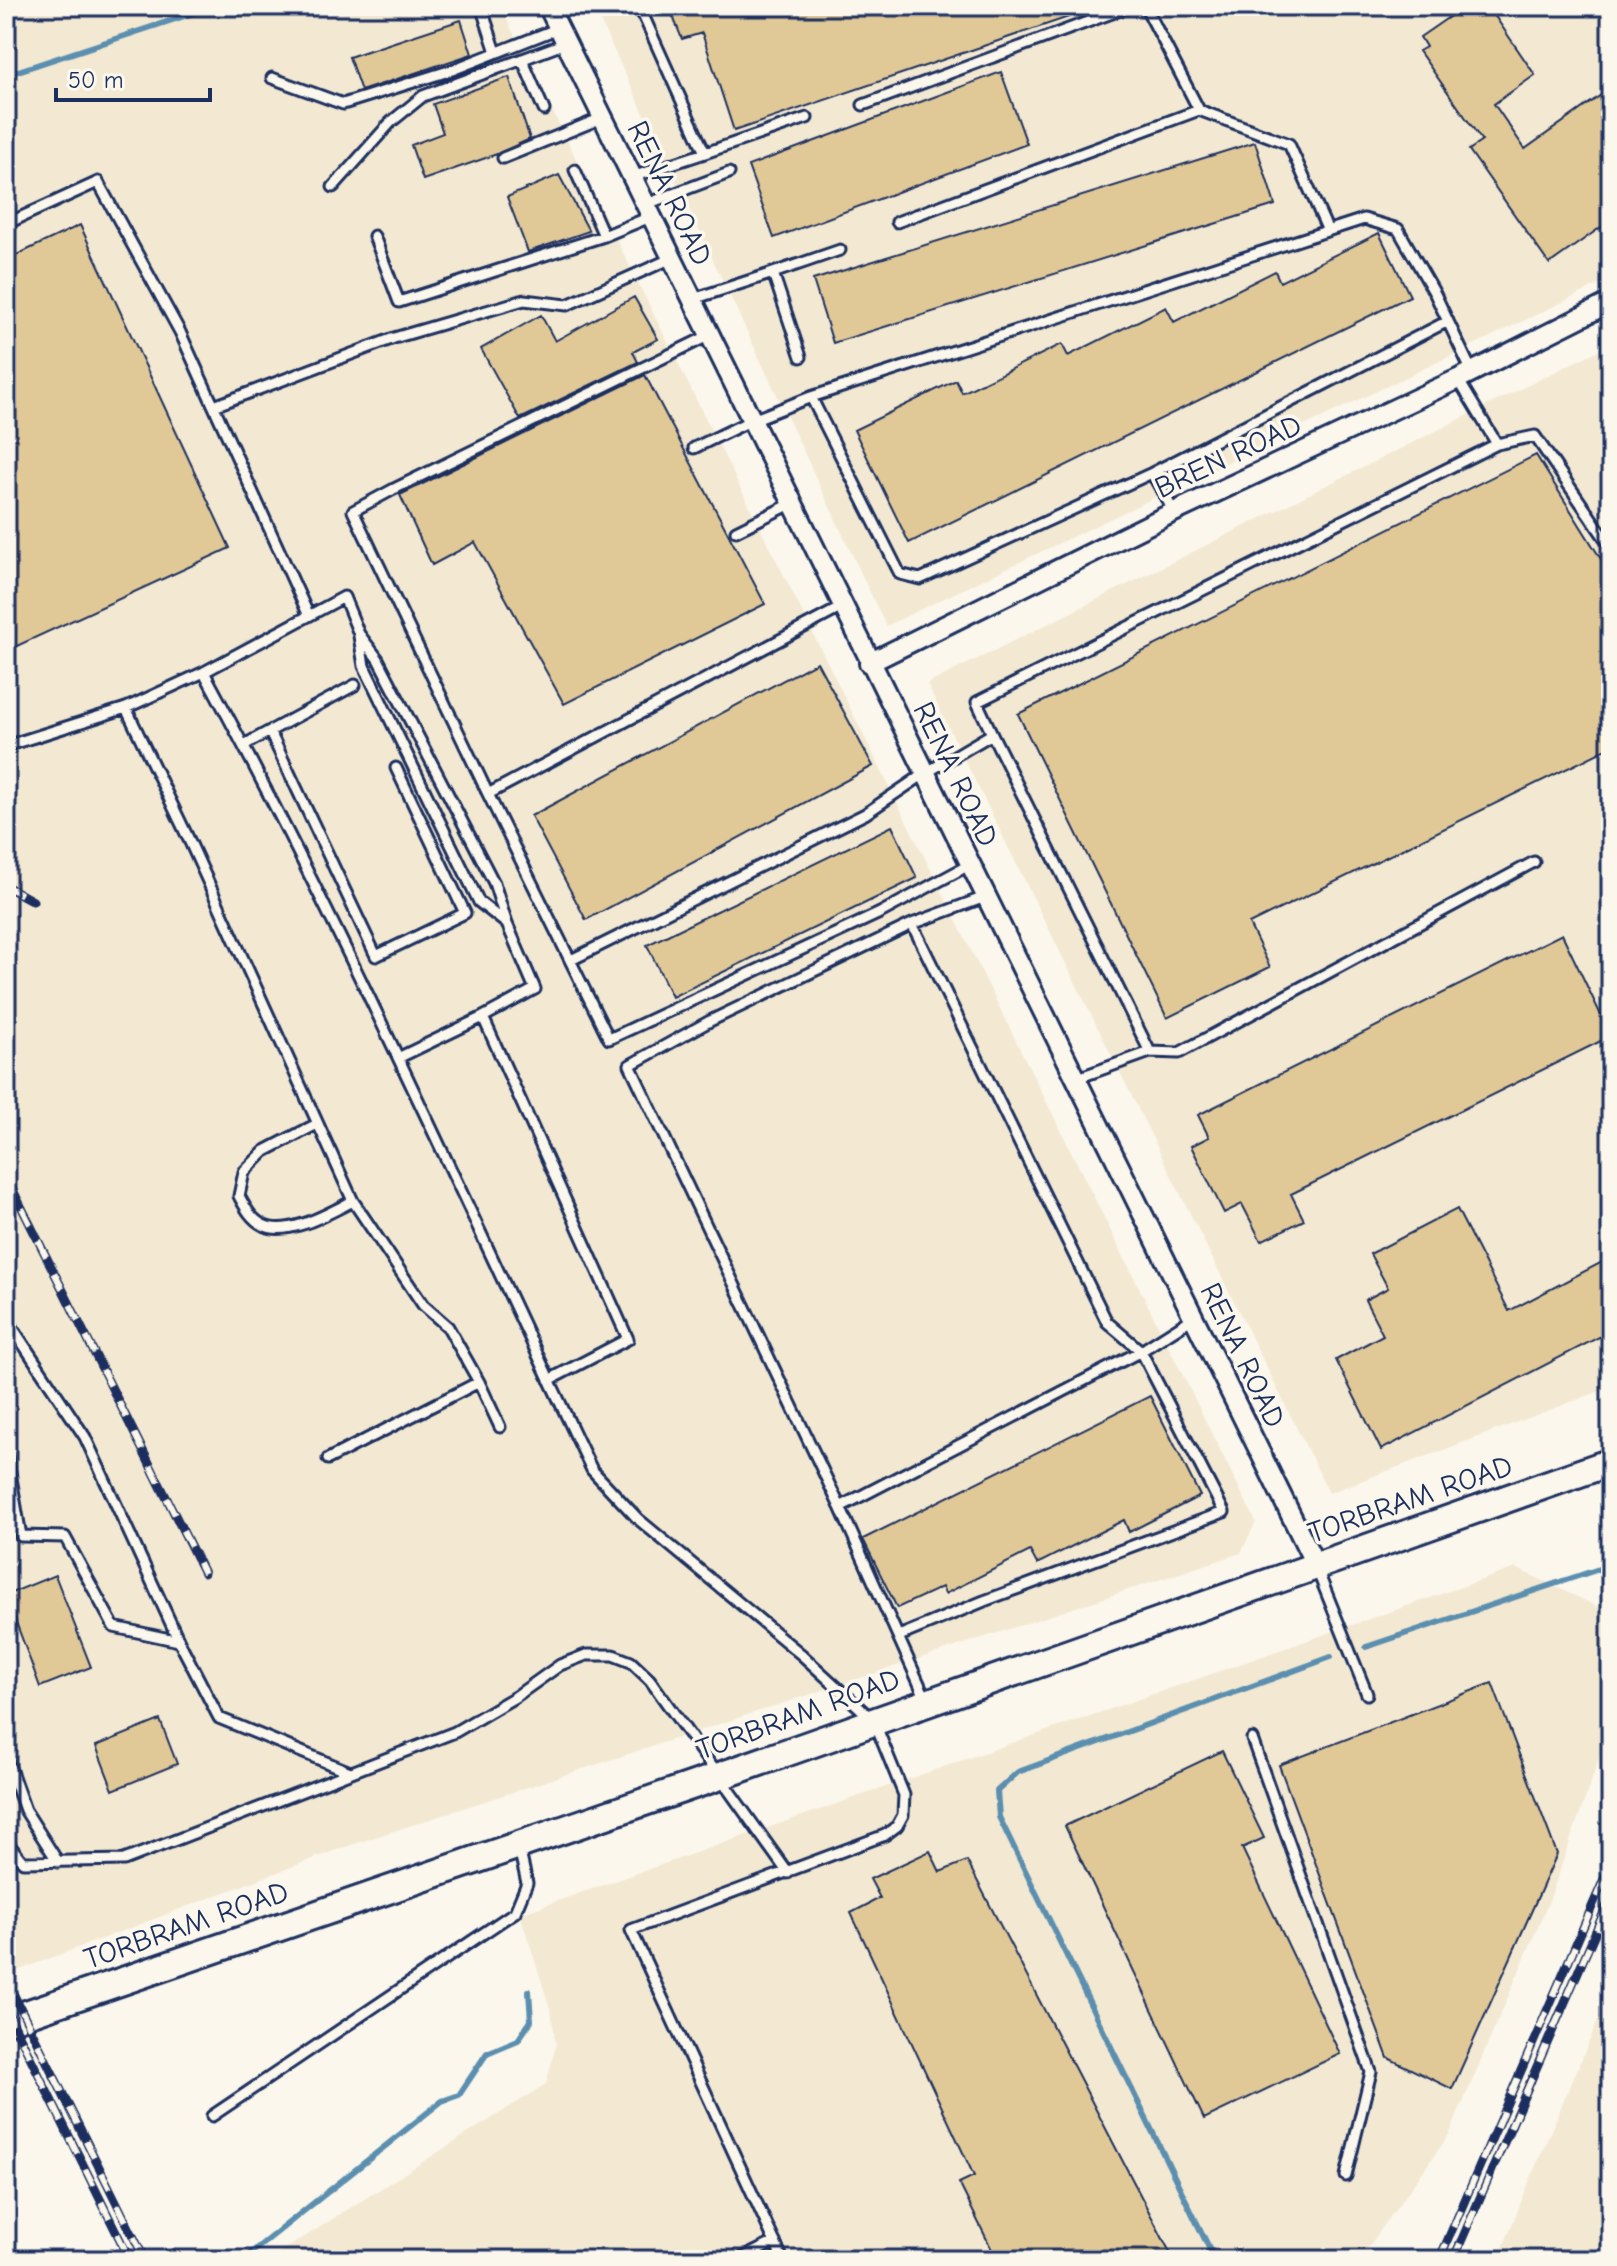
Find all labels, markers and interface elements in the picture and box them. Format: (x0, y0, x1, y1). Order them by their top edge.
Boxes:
scale bar (56, 52, 210, 102)
text: 50 m (68, 66, 124, 94)
street label: RENA ROAD (619, 115, 720, 271)
street label: BREN ROAD (1149, 407, 1307, 506)
street label: RENA ROAD (905, 696, 1006, 852)
street label: RENA ROAD (1192, 1277, 1293, 1433)
street label: TORBRAM ROAD (1303, 1448, 1517, 1551)
street label: TORBRAM ROAD (692, 1661, 905, 1767)
street label: TORBRAM ROAD (79, 1874, 293, 1977)

